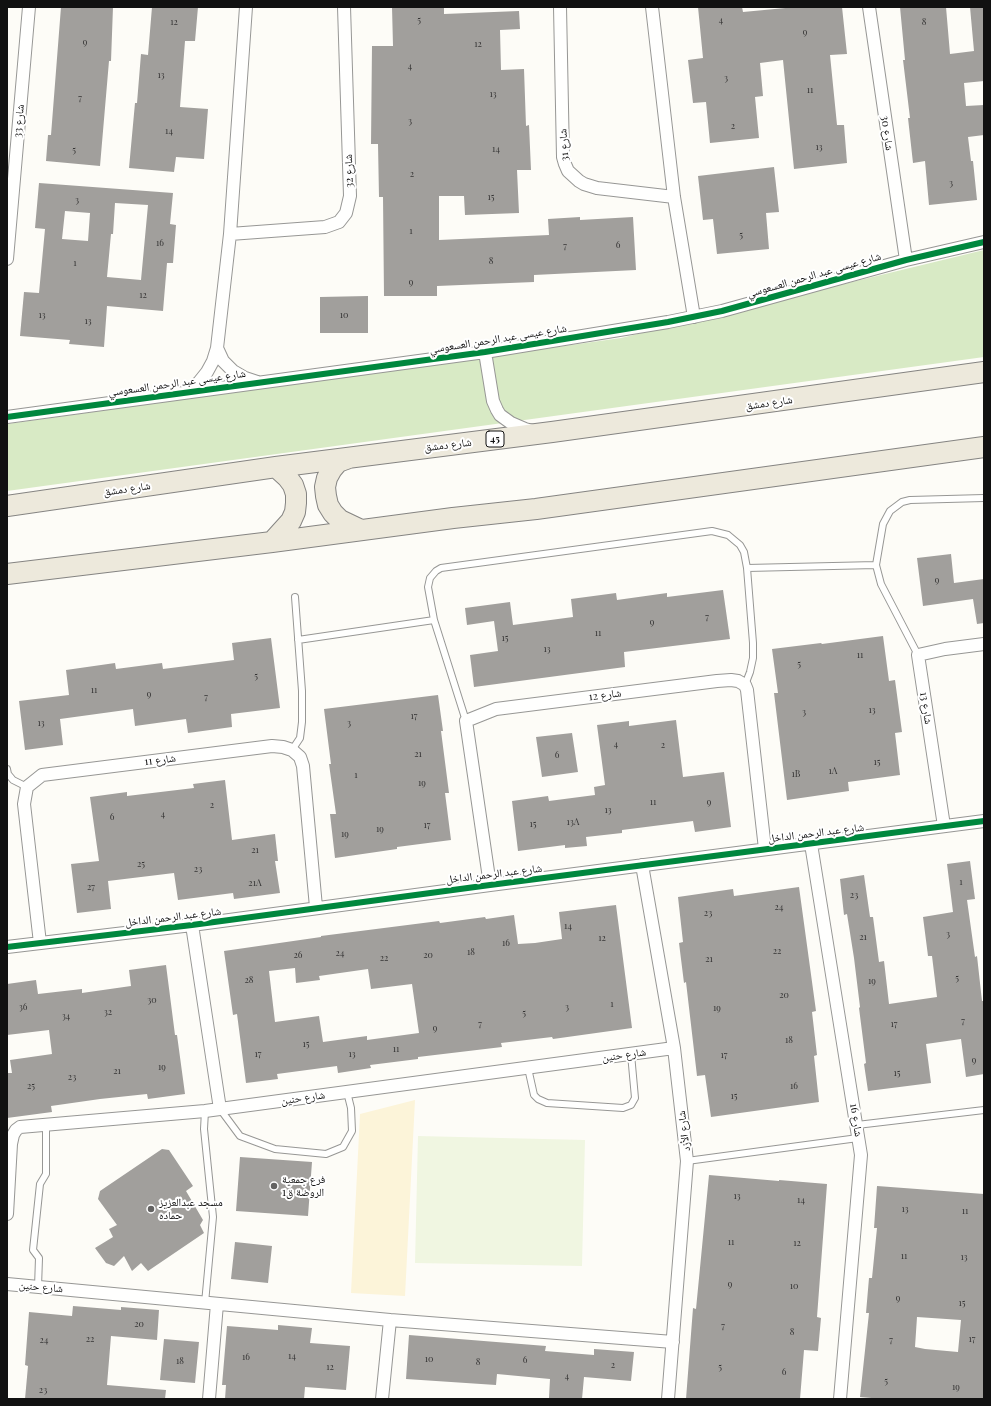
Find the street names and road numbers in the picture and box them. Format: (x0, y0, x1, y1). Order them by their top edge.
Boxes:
street label: شارع 33 (11, 104, 27, 138)
street label: شارع 30 (878, 115, 896, 151)
street label: شارع 31 (556, 128, 572, 162)
street label: شارع 32 (342, 154, 356, 188)
street label: شارع عيسى عبد الرحمن العسعوسي (745, 250, 883, 300)
street label: شارع عيسى عبد الرحمن العسعوسي (428, 322, 568, 356)
street label: شارع عيسى عبد الرحمن العسعوسي (107, 367, 247, 399)
street label: شارع دمشق (745, 393, 793, 413)
road number: 45 (486, 431, 504, 447)
street label: شارع دمشق (424, 436, 472, 454)
street label: شارع دمشق (103, 479, 151, 499)
street label: شارع 12 (588, 686, 622, 704)
street label: شارع 13 (917, 691, 935, 725)
street label: شارع 11 (143, 752, 177, 768)
street label: شارع عبد الرحمن الداخل (767, 821, 865, 845)
street label: شارع عبد الرحمن الداخل (445, 862, 543, 886)
street label: شارع عبد الرحمن الداخل (124, 905, 222, 929)
street label: شارع حنين (601, 1045, 647, 1065)
street label: شارع حنين (280, 1088, 326, 1108)
street label: شارع 16 (847, 1102, 865, 1138)
street label: شارع الأزد (675, 1110, 693, 1152)
street label: شارع حنين (18, 1278, 64, 1296)

